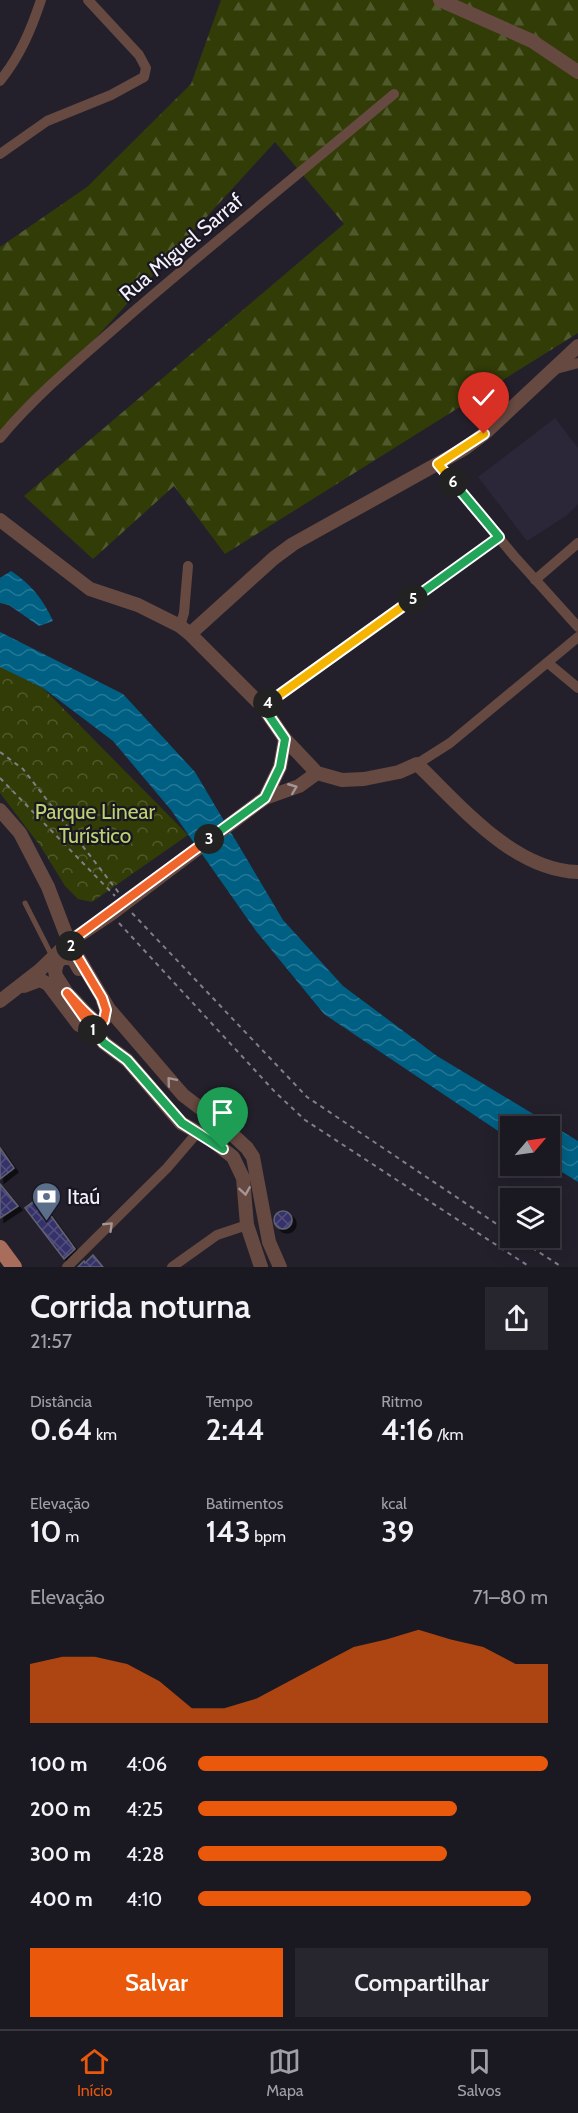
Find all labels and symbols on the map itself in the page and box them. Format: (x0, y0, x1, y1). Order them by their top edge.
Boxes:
street label: Rua Miguel Sarraf (114, 188, 248, 306)
pin (458, 372, 509, 434)
pin: 6 (438, 467, 468, 497)
pin: 5 (398, 584, 428, 614)
pin: 4 (253, 688, 283, 718)
one-way arrow (286, 783, 297, 795)
park label: Parque Linear Turístico (35, 799, 156, 848)
pin: 3 (194, 824, 224, 854)
pin: 2 (56, 931, 86, 961)
pin: 1 (78, 1015, 108, 1045)
one-way arrow (167, 1077, 178, 1088)
pin (197, 1087, 248, 1149)
north arrow (500, 1116, 560, 1176)
bank icon: Itaú (30, 1180, 62, 1222)
place label: Itaú (67, 1184, 100, 1209)
one-way arrow (238, 1187, 250, 1196)
one-way arrow (102, 1222, 112, 1233)

